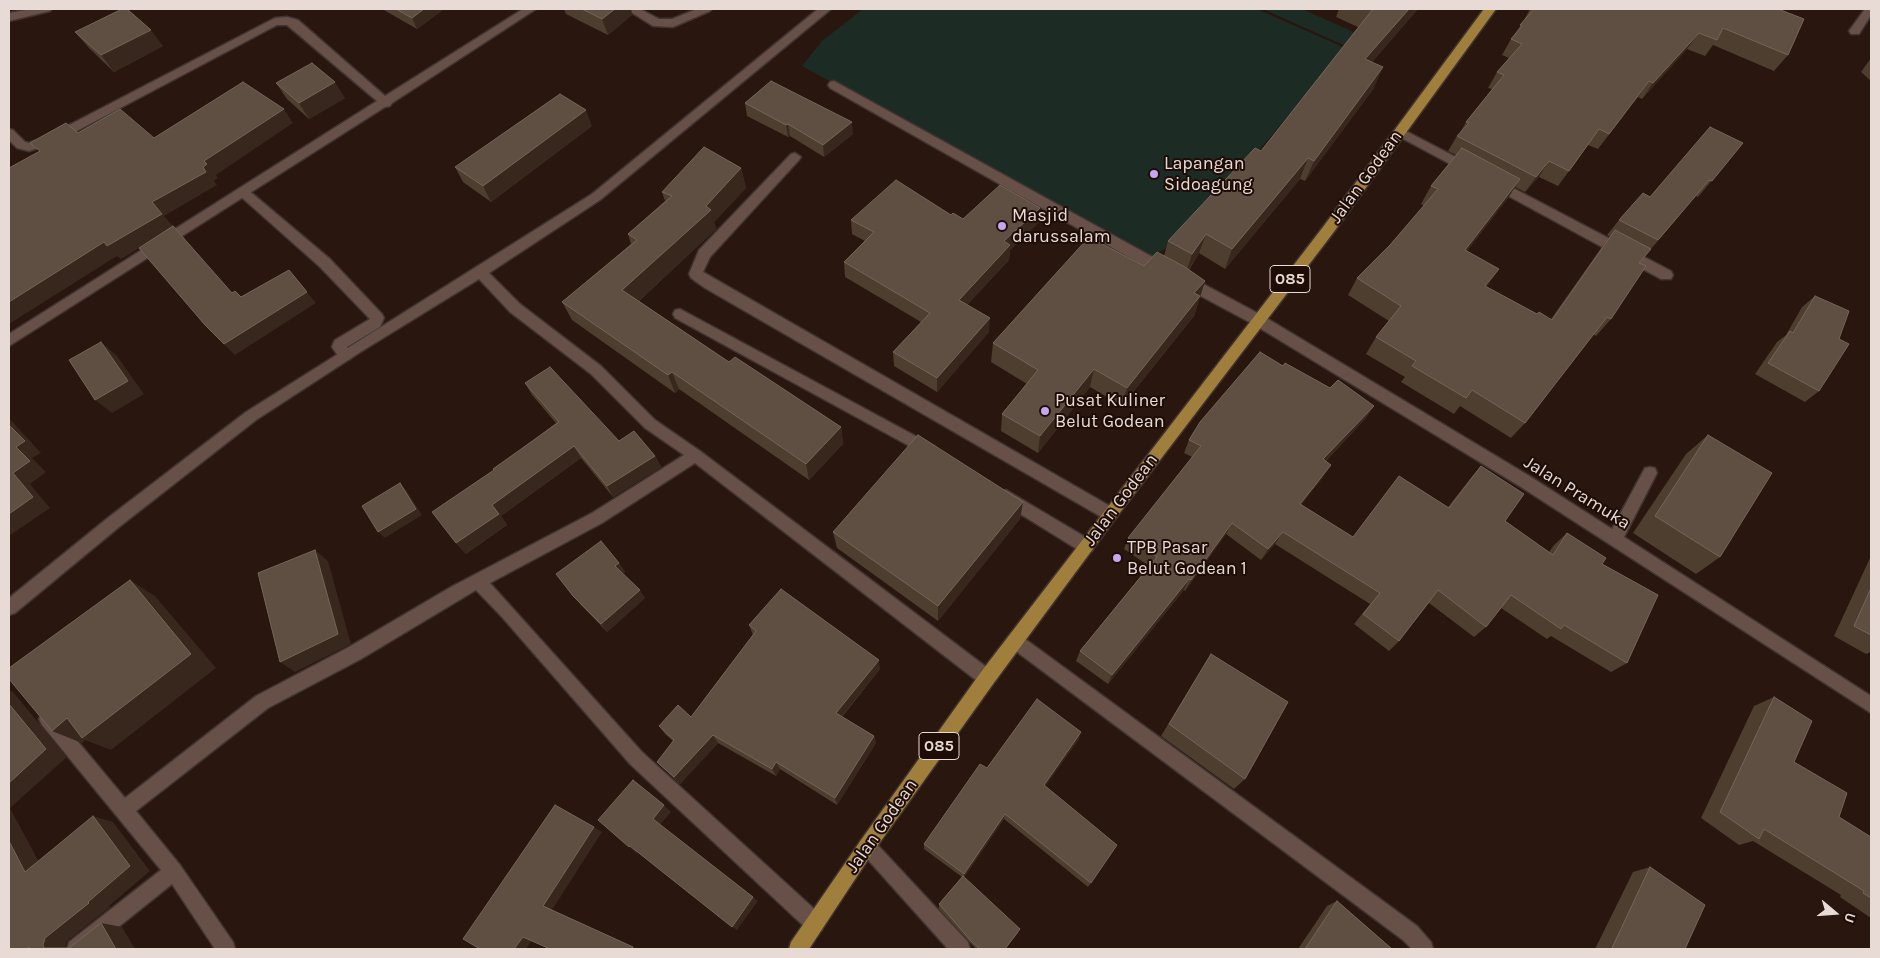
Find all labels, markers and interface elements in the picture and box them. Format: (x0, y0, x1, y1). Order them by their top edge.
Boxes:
street label: Jalan Godean (1325, 126, 1407, 228)
place label: Lapangan Sidoagung (1164, 153, 1253, 195)
marker: Lapangan Sidoagung (1148, 168, 1160, 180)
place label: Masjid darussalam (1012, 205, 1111, 248)
marker: Masjid darussalam (996, 220, 1008, 232)
road number: 085 (1270, 266, 1310, 292)
place label: Pusat Kuliner Belut Godean (1055, 390, 1165, 432)
marker: Pusat Kuliner Belut Godean (1039, 405, 1051, 417)
street label: Jalan Godean (1079, 450, 1163, 550)
street label: Jalan Pramuka (1520, 452, 1634, 534)
place label: TPB Pasar Belut Godean 1 (1127, 537, 1247, 580)
marker: TPB Pasar Belut Godean 1 (1111, 552, 1123, 564)
road number: 085 (919, 732, 959, 759)
street label: Jalan Godean (842, 775, 922, 877)
north arrow (1810, 888, 1860, 938)
text: U (1840, 911, 1859, 925)

